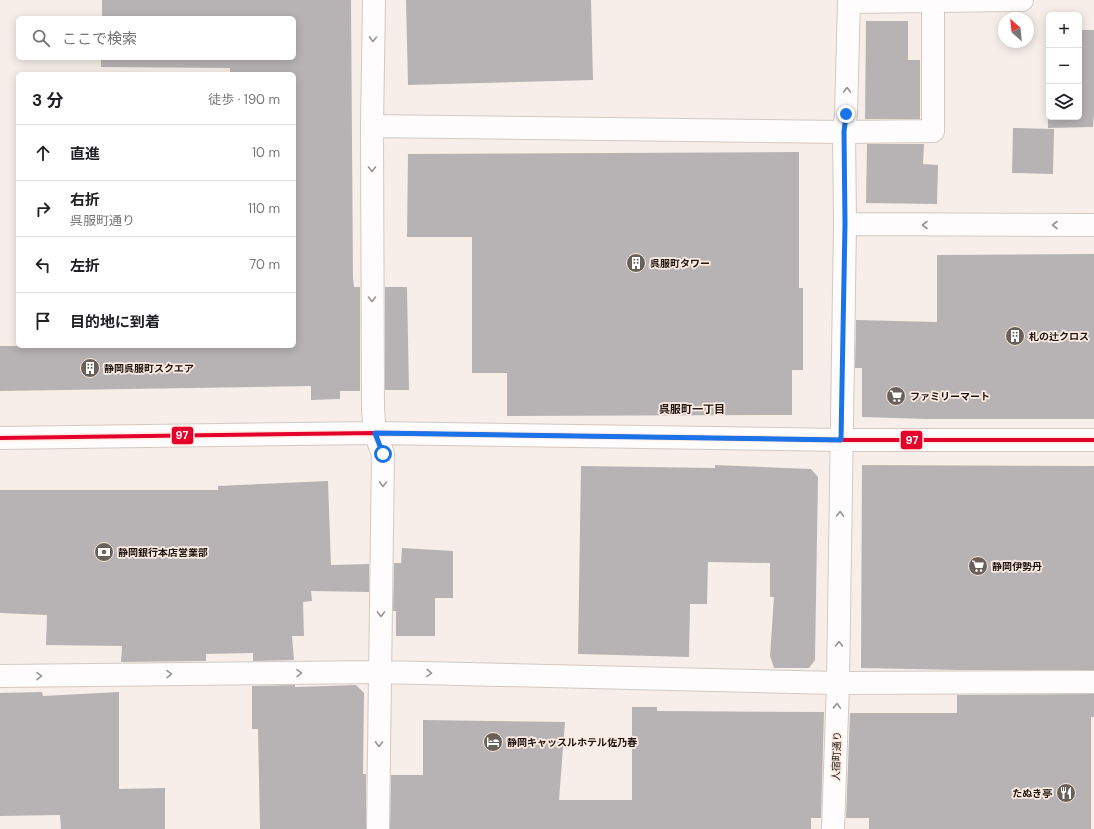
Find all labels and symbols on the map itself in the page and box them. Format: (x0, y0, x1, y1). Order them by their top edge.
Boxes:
north arrow (998, 12, 1034, 48)
one-way arrow (369, 36, 378, 42)
one-way arrow (843, 87, 851, 93)
route end (837, 105, 855, 123)
one-way arrow (368, 166, 376, 172)
one-way arrow (922, 221, 928, 229)
one-way arrow (1052, 221, 1058, 229)
building icon: 呉服町タワー (625, 252, 647, 274)
place label: 呉服町タワー (650, 257, 710, 270)
one-way arrow (368, 296, 376, 302)
building icon: 札の辻クロス (1004, 325, 1026, 347)
place label: 札の辻クロス (1029, 330, 1089, 343)
building icon: 静岡呉服町スクエア (79, 357, 101, 379)
place label: 静岡呉服町スクエア (104, 362, 194, 375)
supermarket icon: ファミリーマート (885, 385, 907, 407)
place label: ファミリーマート (910, 390, 990, 403)
district label: 呉服町一丁目 (659, 402, 725, 416)
line badge: 97 (171, 426, 194, 445)
text: 97 (176, 428, 188, 442)
line badge: 97 (900, 430, 923, 450)
text: 97 (906, 433, 918, 447)
route start (374, 445, 392, 463)
one-way arrow (378, 481, 387, 487)
one-way arrow (836, 511, 845, 517)
bank icon: 静岡銀行本店営業部 (93, 541, 115, 563)
place label: 静岡銀行本店営業部 (118, 546, 208, 559)
supermarket icon: 静岡伊勢丹 (967, 555, 989, 577)
place label: 静岡伊勢丹 (992, 560, 1042, 573)
one-way arrow (377, 611, 385, 617)
one-way arrow (834, 641, 843, 647)
one-way arrow (296, 669, 302, 677)
one-way arrow (426, 669, 432, 678)
one-way arrow (166, 670, 172, 679)
one-way arrow (36, 672, 42, 680)
one-way arrow (833, 703, 841, 709)
hotel icon: 静岡キャッスルホテル佐乃春 (482, 731, 504, 753)
street label: 人宿町通り (829, 731, 844, 781)
place label: 静岡キャッスルホテル佐乃春 (507, 736, 638, 749)
one-way arrow (375, 741, 383, 747)
restaurant icon: たぬき亭 (1055, 782, 1077, 804)
place label: たぬき亭 (1012, 787, 1052, 800)

